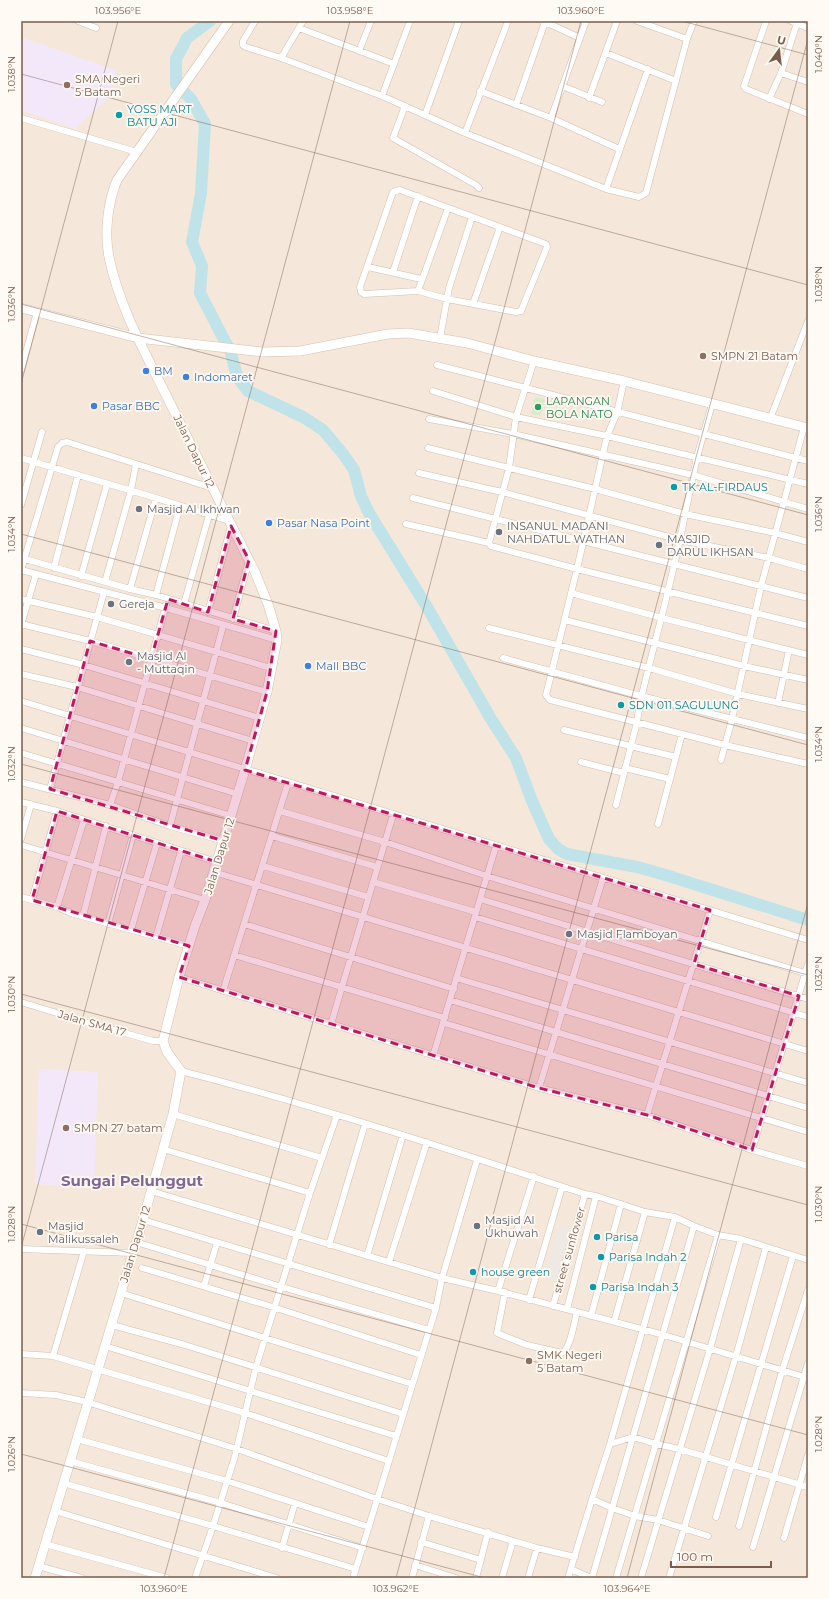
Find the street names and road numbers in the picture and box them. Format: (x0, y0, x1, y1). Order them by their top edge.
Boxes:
street label: Jalan Dapur 12 (170, 411, 218, 490)
street label: Jalan Dapur 12 (200, 816, 237, 897)
street label: Jalan SMA 17 (55, 1006, 128, 1039)
street label: Jalan Dapur 12 (116, 1204, 153, 1285)
street label: street sunflower (550, 1205, 588, 1295)

